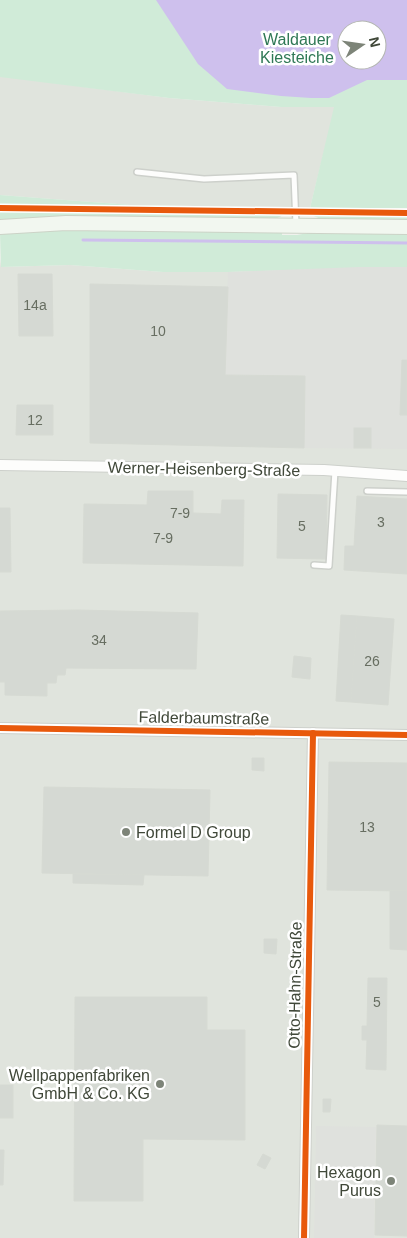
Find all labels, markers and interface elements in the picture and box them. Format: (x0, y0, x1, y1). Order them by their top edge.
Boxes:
north arrow (337, 20, 387, 70)
park label: Waldauer Kiesteiche (260, 31, 334, 66)
text: N (366, 35, 384, 49)
house number: 14a (23, 297, 47, 313)
house number: 10 (150, 323, 166, 339)
house number: 12 (27, 412, 43, 428)
street label: Werner-Heisenberg-Straße (108, 459, 301, 479)
house number: 7-9 (170, 505, 190, 521)
house number: 3 (377, 514, 385, 530)
house number: 5 (298, 518, 306, 534)
house number: 7-9 (153, 530, 173, 546)
house number: 34 (91, 632, 107, 648)
house number: 26 (364, 653, 380, 669)
street label: Falderbaumstraße (139, 708, 270, 728)
house number: 13 (359, 819, 375, 835)
place label: Formel D Group (136, 824, 251, 841)
marker: Formel D Group (120, 826, 132, 838)
street label: Otto-Hahn-Straße (285, 921, 305, 1049)
house number: 5 (373, 994, 381, 1010)
place label: Wellpappenfabriken GmbH & Co. KG (9, 1067, 150, 1102)
marker: Wellpappenfabriken GmbH & Co. KG (154, 1078, 166, 1090)
place label: Hexagon Purus (317, 1164, 381, 1199)
marker: Hexagon Purus (385, 1175, 397, 1187)

